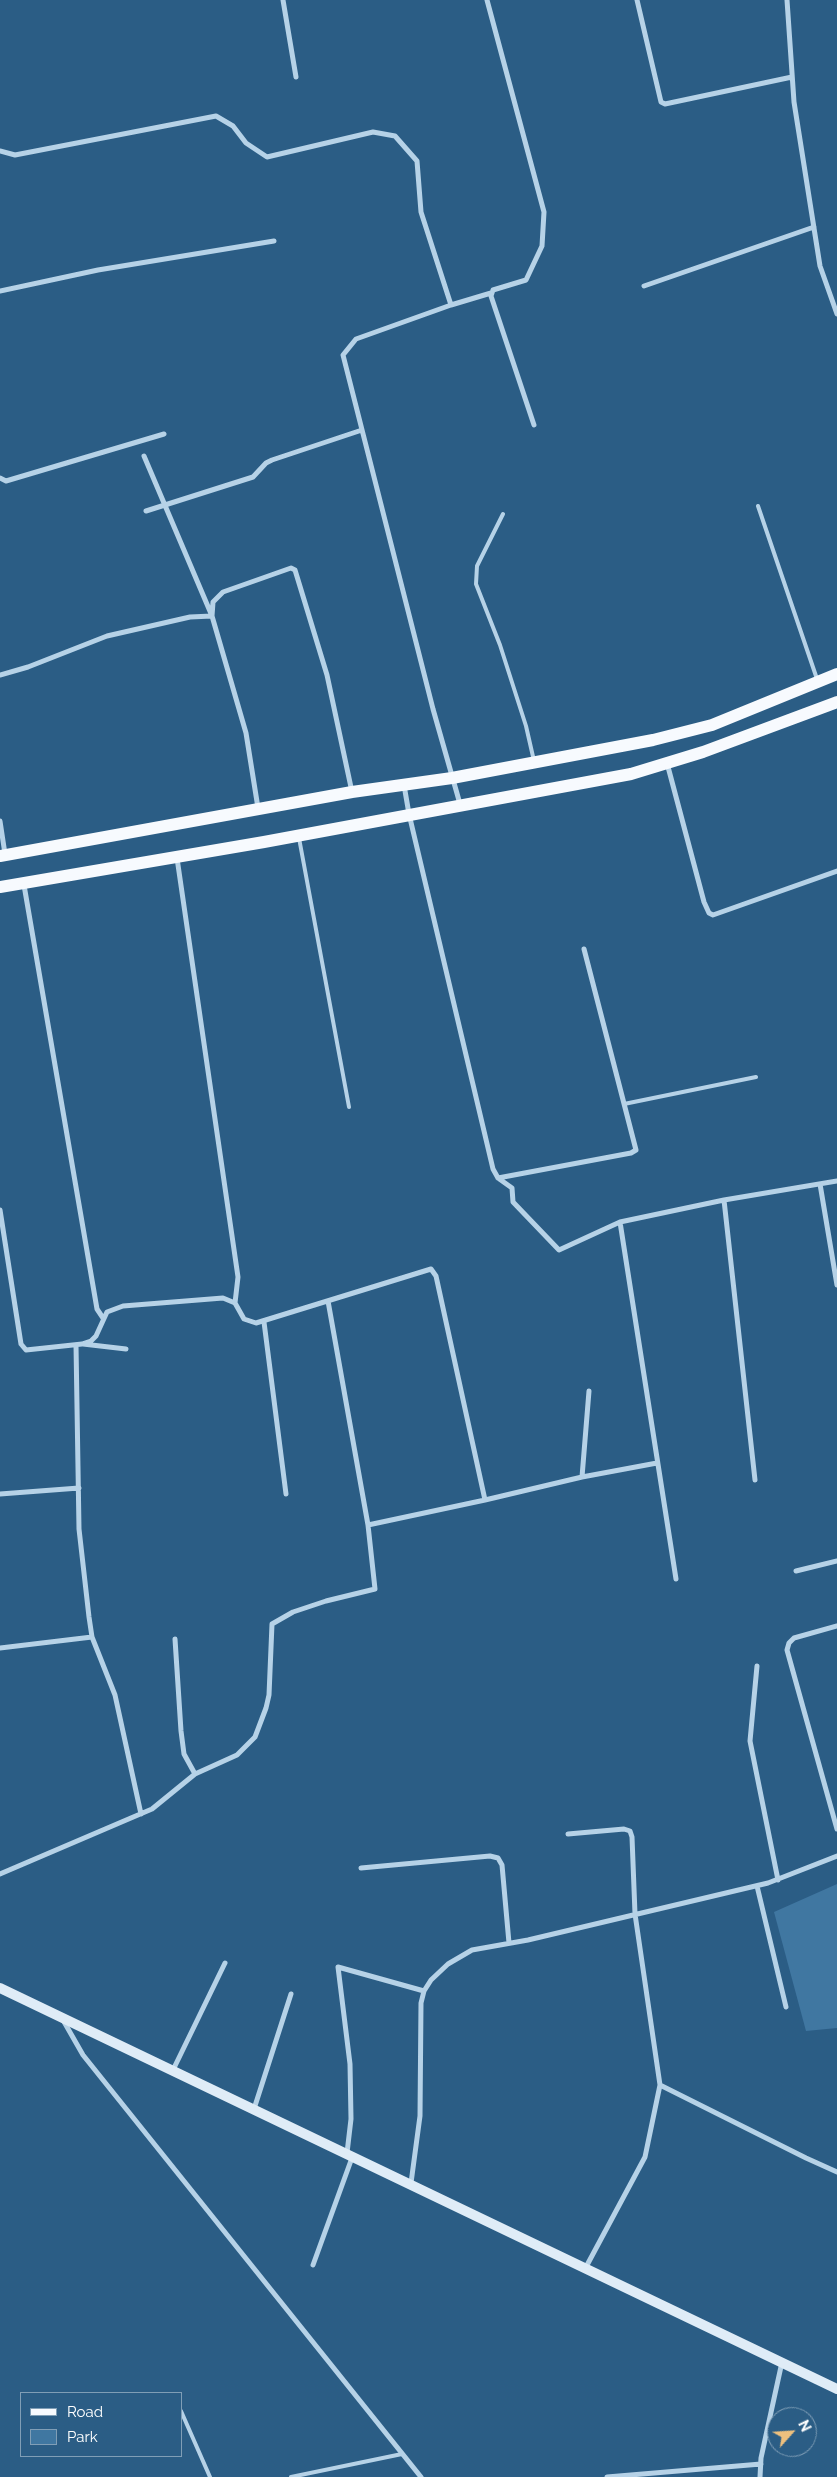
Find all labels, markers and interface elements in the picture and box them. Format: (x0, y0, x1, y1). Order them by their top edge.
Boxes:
legend (20, 2392, 182, 2457)
text: Road (67, 2403, 103, 2421)
north arrow (767, 2407, 817, 2457)
text: N (795, 2418, 814, 2434)
text: Park (67, 2428, 98, 2446)

